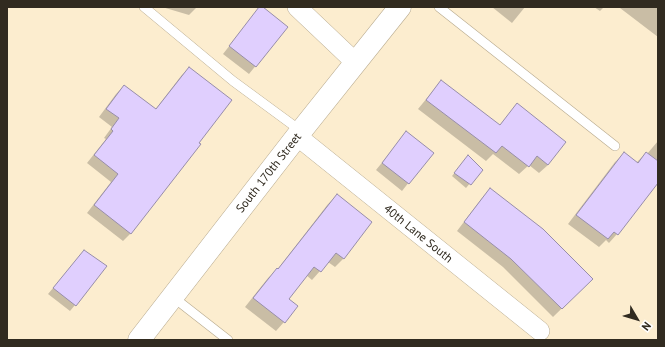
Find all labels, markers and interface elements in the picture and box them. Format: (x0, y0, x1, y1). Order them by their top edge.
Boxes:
street label: South 170th Street (233, 130, 305, 216)
street label: 40th Lane South (381, 202, 455, 266)
north arrow (617, 299, 657, 339)
text: N (639, 319, 654, 334)

